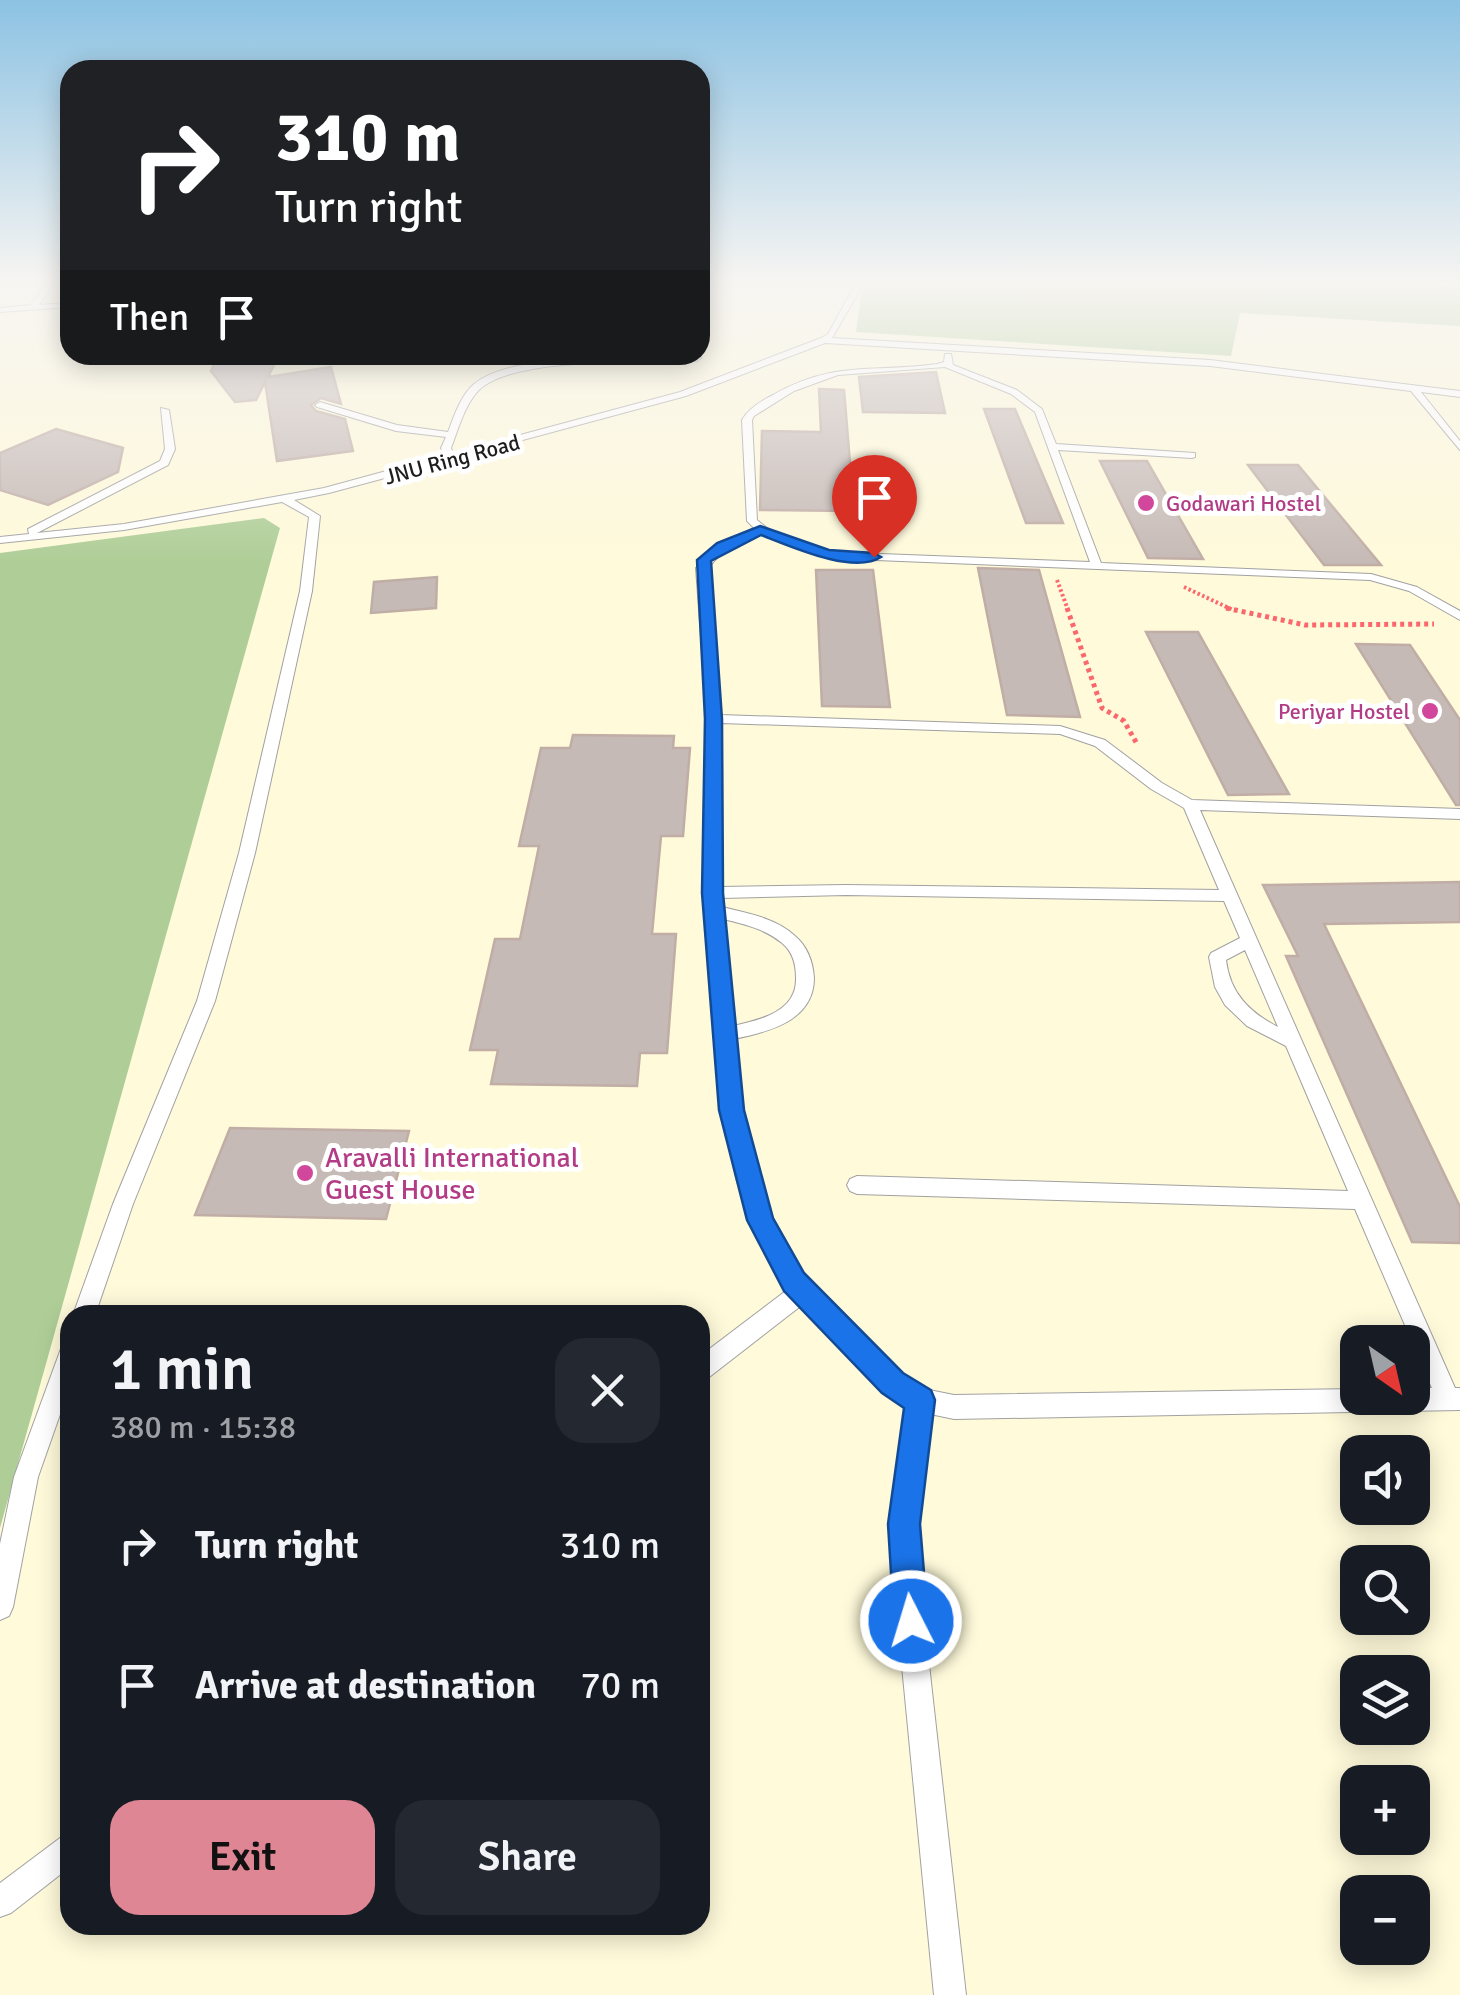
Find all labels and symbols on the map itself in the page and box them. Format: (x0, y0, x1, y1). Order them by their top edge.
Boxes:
street label: JNU Ring Road (381, 428, 523, 491)
pin (832, 455, 917, 558)
place label: Godawari Hostel (1166, 490, 1321, 517)
marker: Godawari Hostel (1135, 492, 1157, 514)
place label: Periyar Hostel (1278, 698, 1410, 725)
marker: Periyar Hostel (1419, 700, 1441, 722)
place label: Aravalli International Guest House (325, 1141, 579, 1207)
marker: Aravalli International Guest House (294, 1162, 316, 1184)
north arrow (1340, 1325, 1430, 1415)
position arrow (859, 1569, 963, 1673)

